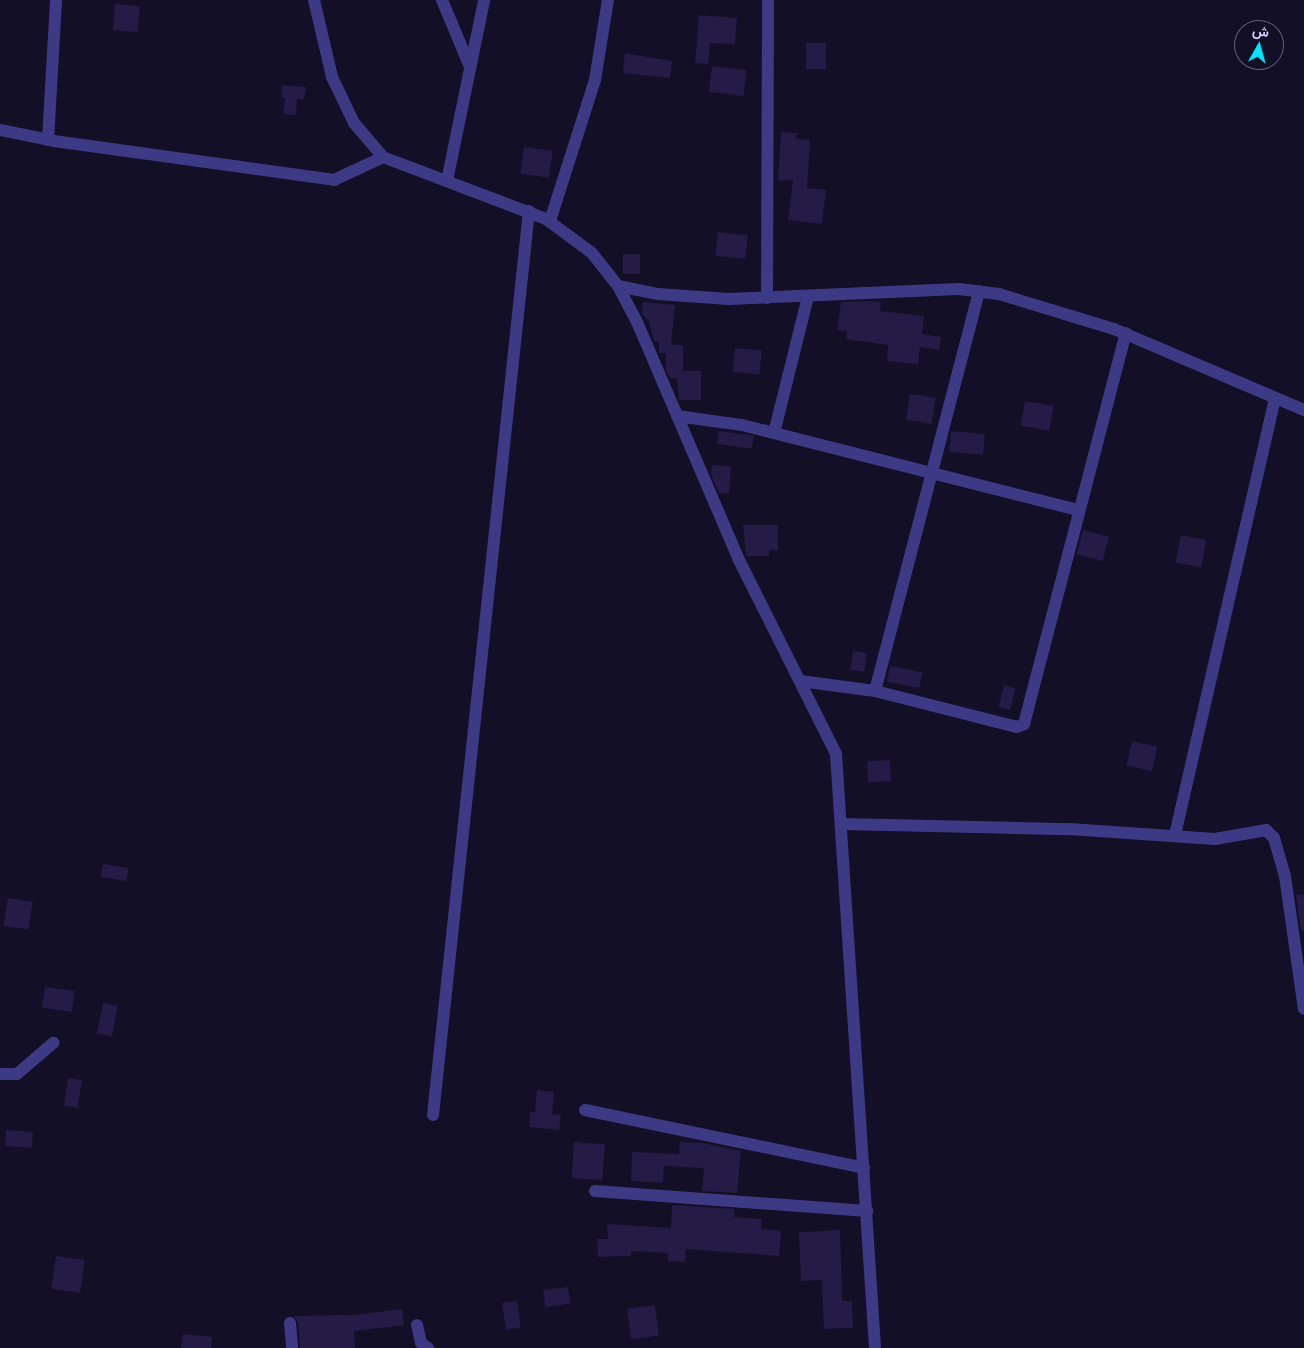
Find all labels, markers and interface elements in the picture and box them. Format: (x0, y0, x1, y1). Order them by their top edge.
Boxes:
north arrow (1234, 20, 1284, 70)
text: ش (1251, 21, 1270, 40)

